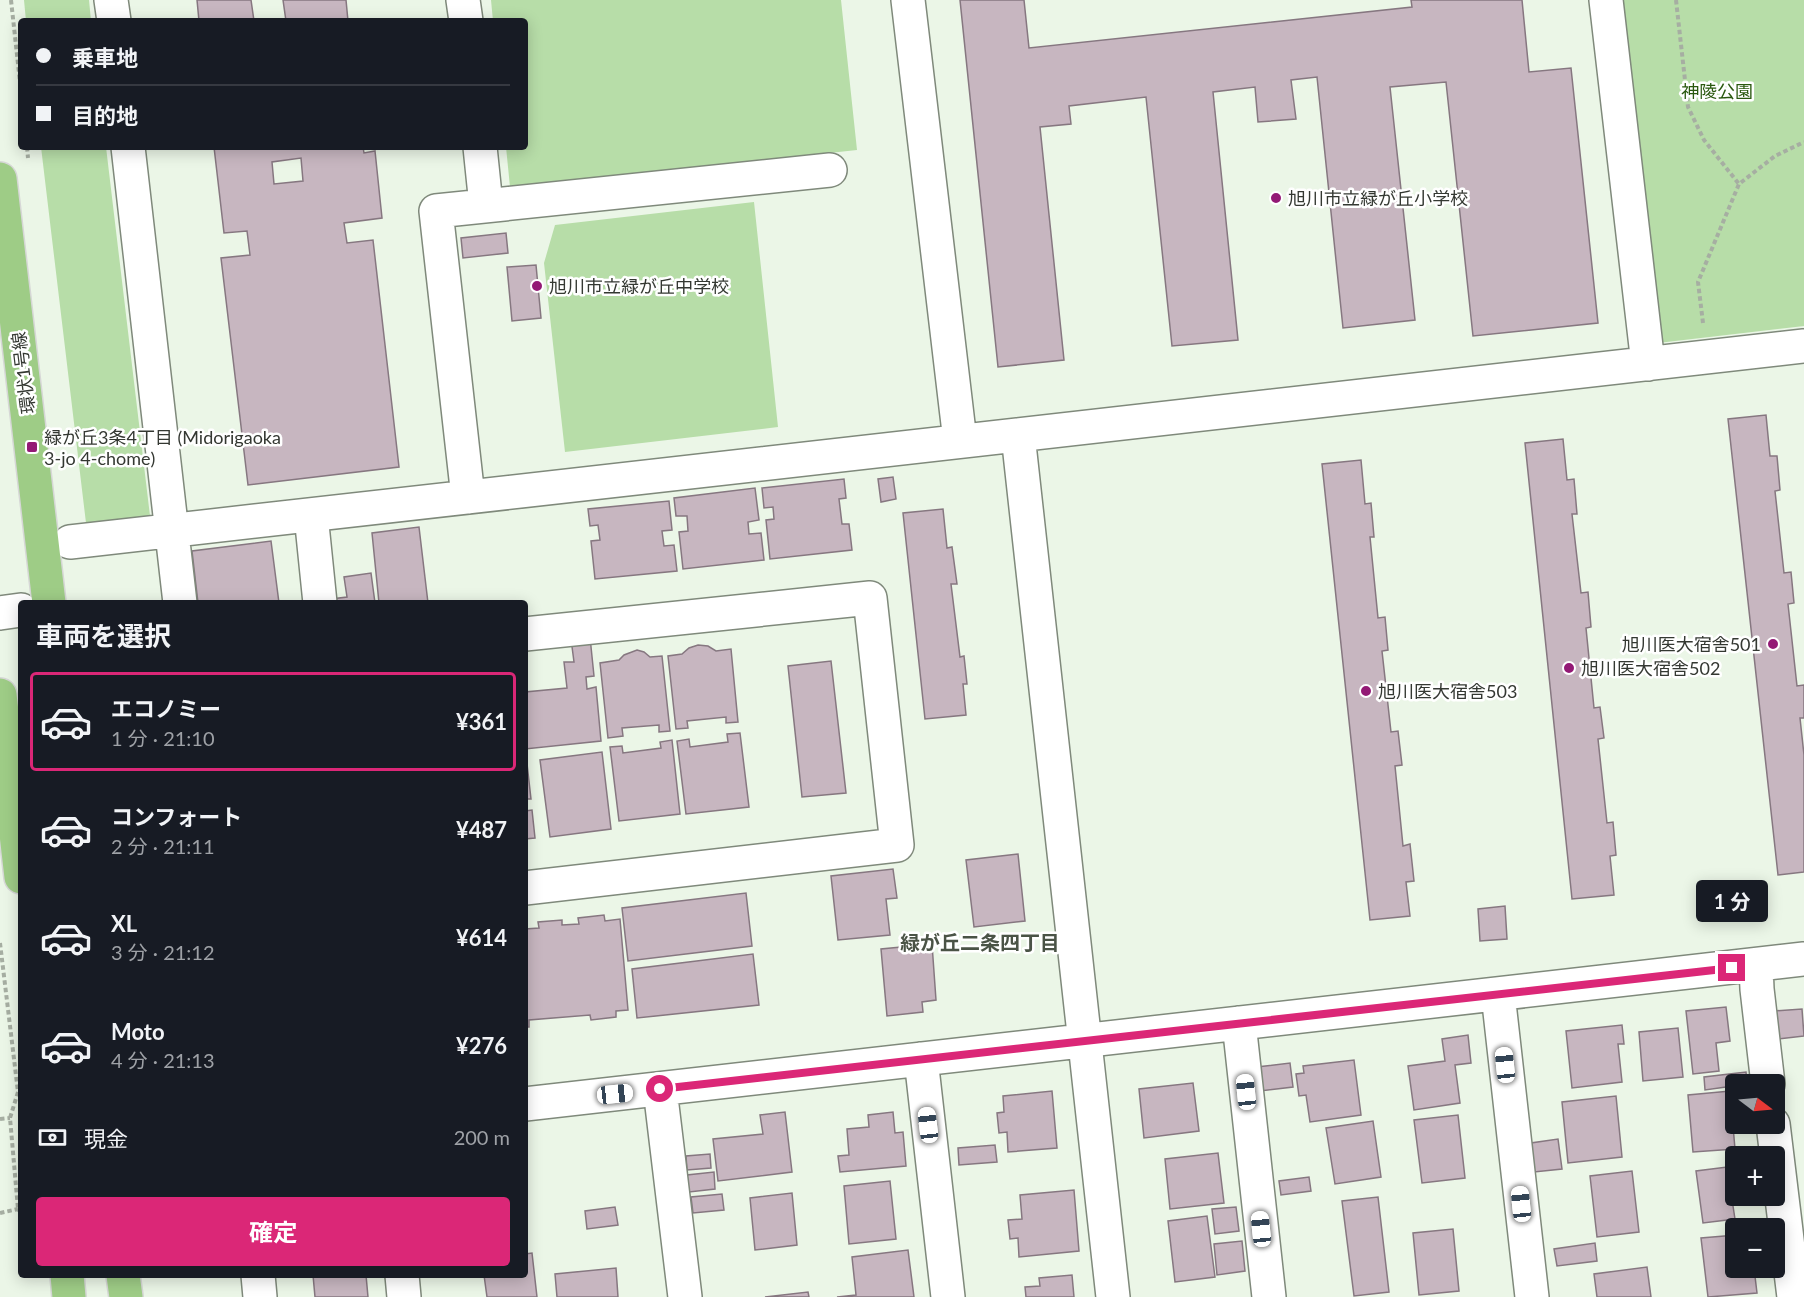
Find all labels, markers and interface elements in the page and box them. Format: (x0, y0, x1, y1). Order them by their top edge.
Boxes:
text: 乗車地 (72, 44, 138, 71)
park label: 神陵公園 (1681, 80, 1753, 102)
text: 目的地 (72, 102, 138, 129)
place label: 旭川市立緑が丘小学校 (1288, 187, 1468, 209)
marker: 旭川市立緑が丘小学校 (1269, 191, 1283, 205)
place label: 旭川市立緑が丘中学校 (549, 275, 729, 297)
marker: 旭川市立緑が丘中学校 (530, 279, 544, 293)
street label: 環状1号線 (7, 331, 39, 415)
place label: 緑が丘3条4丁目 (Midorigaoka 3-jo 4-chome) (44, 426, 281, 469)
marker: 緑が丘3条4丁目 (Midorigaoka 3-jo 4-chome) (25, 440, 39, 454)
text: 車両を選択 (36, 619, 171, 652)
place label: 旭川医大宿舎501 (1622, 633, 1761, 655)
marker: 旭川医大宿舎501 (1766, 637, 1780, 651)
place label: 旭川医大宿舎502 (1581, 657, 1720, 679)
marker: 旭川医大宿舎502 (1562, 661, 1576, 675)
place label: 旭川医大宿舎503 (1378, 680, 1517, 702)
marker: 旭川医大宿舎503 (1359, 684, 1373, 698)
icon: car (39, 695, 93, 749)
text: エコノミー (111, 695, 221, 722)
text: ¥361 (456, 708, 507, 735)
text: 1 分 · 21:10 (111, 726, 215, 750)
icon: car (39, 803, 93, 857)
text: コンフォート (111, 803, 242, 830)
text: ¥487 (456, 816, 507, 843)
text: 2 分 · 21:11 (111, 834, 215, 858)
callout: 1 分 (1696, 881, 1768, 923)
text: 1 分 (1714, 889, 1750, 913)
text: XL (111, 910, 137, 937)
icon: car (39, 911, 93, 965)
text: ¥614 (456, 924, 507, 951)
district label: 緑が丘二条四丁目 (900, 930, 1060, 954)
text: 3 分 · 21:12 (111, 940, 215, 964)
route end (1718, 954, 1745, 981)
text: Moto (111, 1018, 165, 1045)
icon: car (39, 1019, 93, 1073)
text: ¥276 (456, 1032, 507, 1059)
car (1494, 1046, 1516, 1084)
text: 4 分 · 21:13 (111, 1048, 215, 1072)
car (1235, 1073, 1257, 1111)
north arrow (1725, 1074, 1785, 1134)
map controls (1725, 1074, 1785, 1278)
route start (646, 1075, 673, 1102)
car (596, 1083, 634, 1105)
car (917, 1106, 939, 1144)
icon: cash (36, 1121, 69, 1154)
text: 現金 (84, 1125, 128, 1152)
text: 200 m (454, 1125, 510, 1149)
button: + (1725, 1146, 1785, 1206)
car (1510, 1185, 1532, 1223)
button: 確定 (36, 1197, 510, 1266)
car (1250, 1210, 1272, 1248)
button: − (1725, 1218, 1785, 1278)

